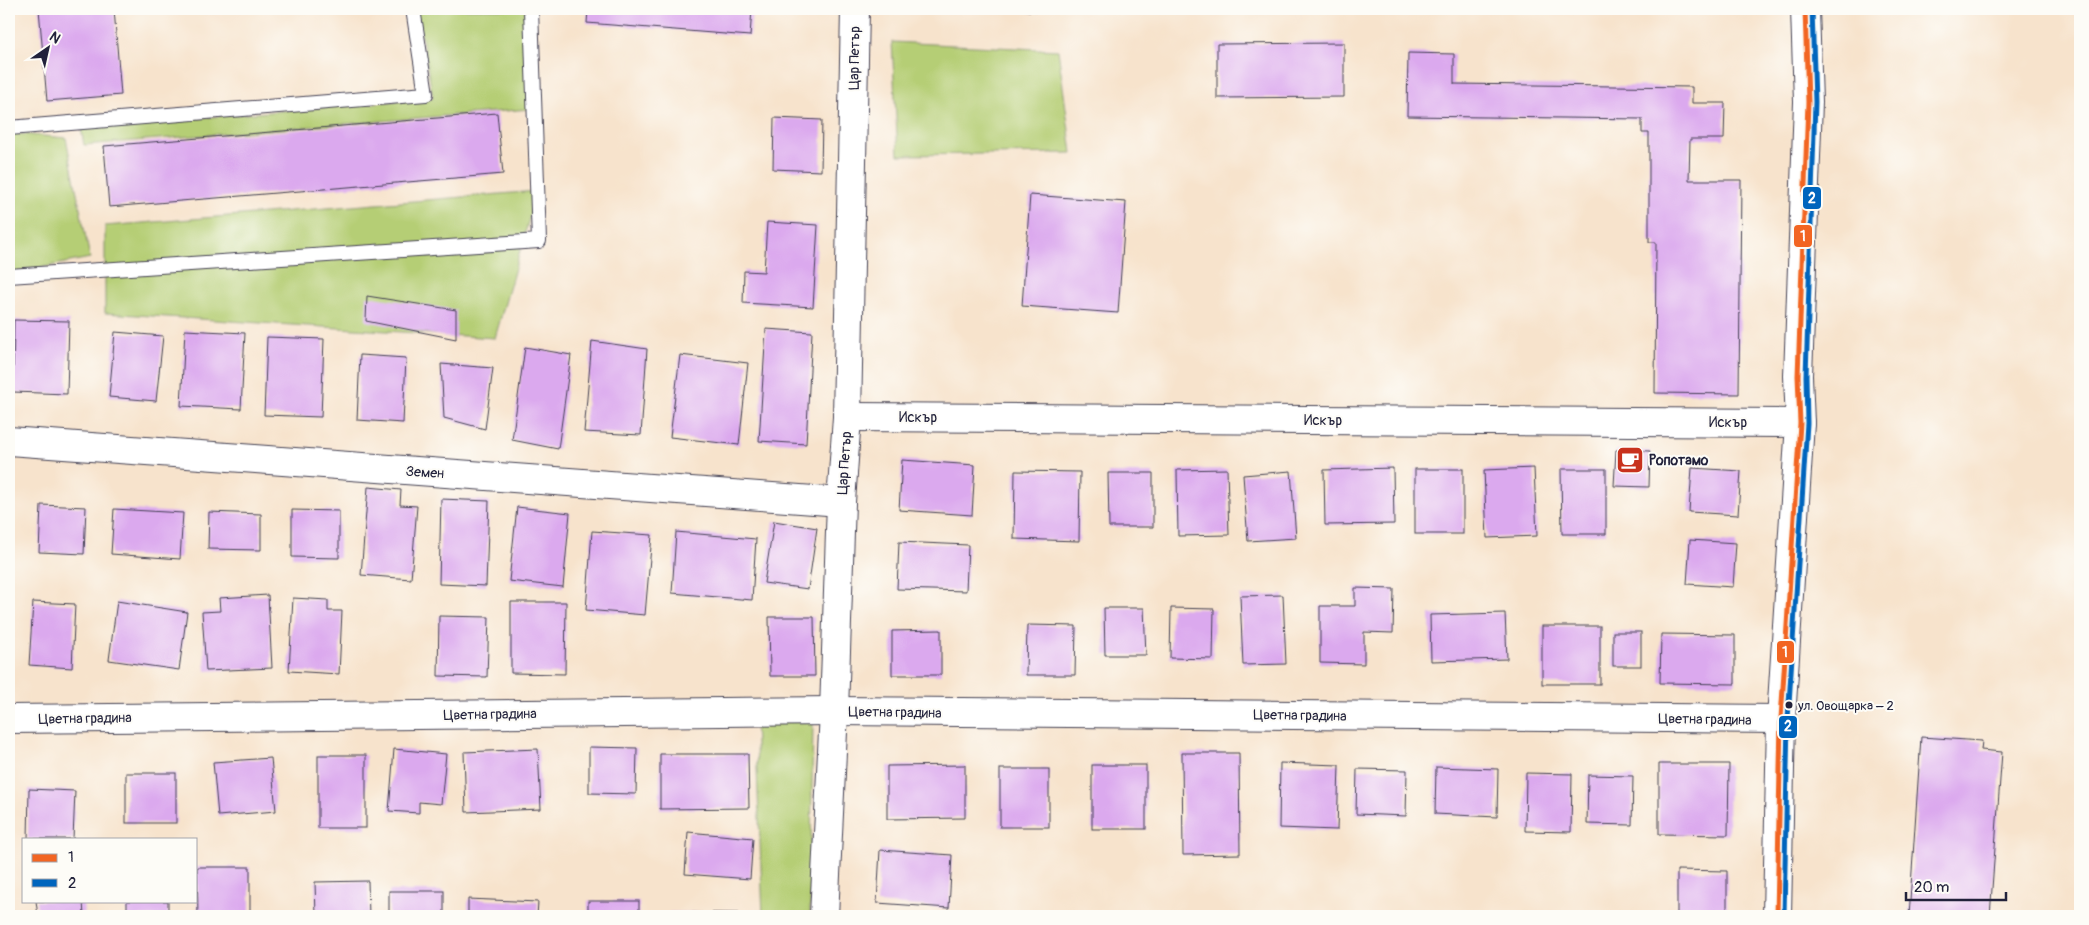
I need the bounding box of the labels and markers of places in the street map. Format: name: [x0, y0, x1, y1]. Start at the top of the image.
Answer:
cafe icon: Ропотамо: [1615, 445, 1645, 475]
place label: Ропотамо: [1649, 452, 1709, 469]
place label: ул. Овощарка – 2: [1797, 698, 1894, 714]
marker: ул. Овощарка – 2: [1784, 700, 1794, 710]

